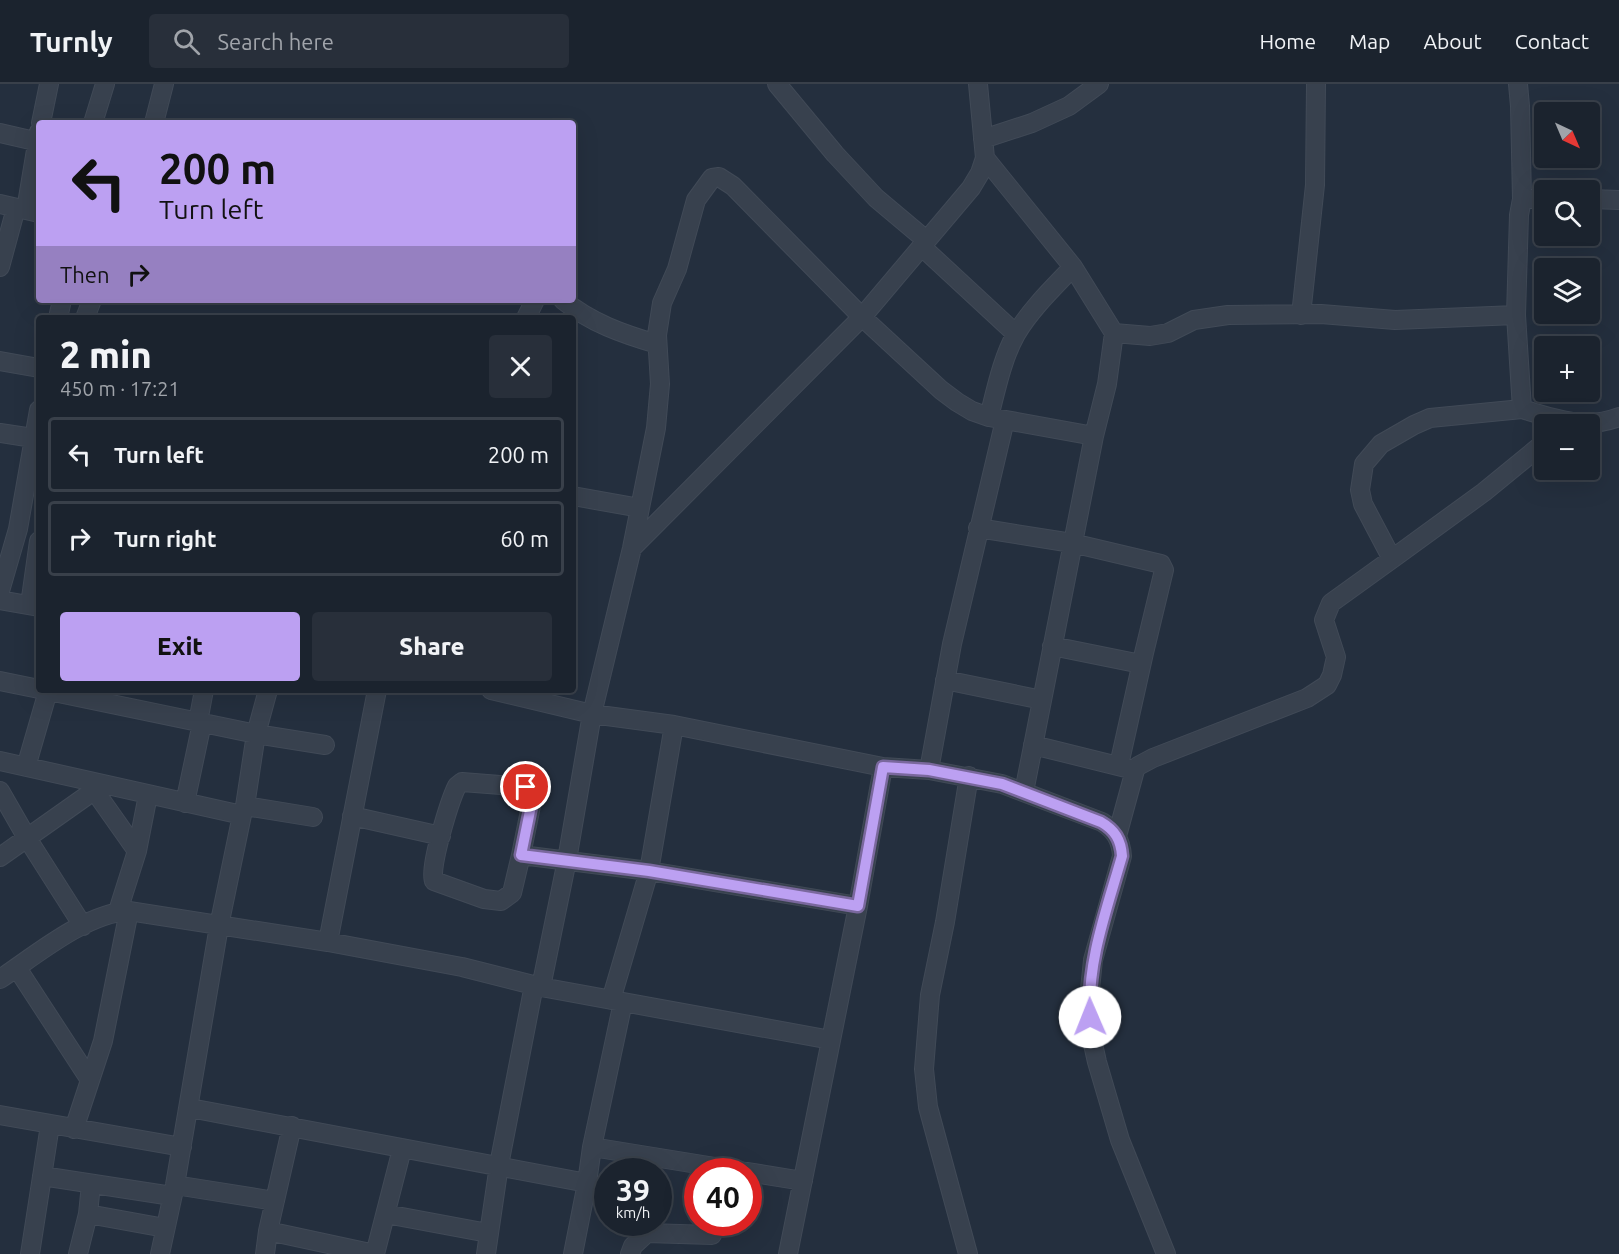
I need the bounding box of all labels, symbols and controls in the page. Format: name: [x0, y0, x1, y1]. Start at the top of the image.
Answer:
search box: [149, 14, 569, 68]
icon: search: [170, 25, 203, 58]
text: Turnly: [30, 26, 113, 57]
text: Search here: [218, 29, 334, 54]
text: Home: [1259, 29, 1316, 53]
text: Map: [1349, 29, 1390, 53]
text: About: [1423, 29, 1482, 53]
text: Contact: [1515, 29, 1589, 53]
north arrow: [1534, 102, 1600, 168]
map controls: [1534, 102, 1600, 480]
icon: left: [60, 144, 138, 222]
text: 200 m: [159, 145, 276, 192]
button: search: [1534, 180, 1600, 246]
text: Turn left: [159, 194, 263, 224]
icon: right: [122, 258, 155, 291]
button: layers: [1534, 258, 1600, 324]
text: Then: [60, 262, 110, 287]
text: 2 min: [60, 334, 152, 375]
button: close: [489, 335, 552, 398]
button: +: [1534, 336, 1600, 402]
text: 450 m · 17:21: [60, 377, 180, 400]
button: −: [1534, 414, 1600, 480]
icon: left: [63, 438, 96, 471]
text: Turn left: [114, 442, 204, 467]
text: 200 m: [488, 442, 549, 467]
icon: right: [63, 522, 96, 555]
text: Turn right: [114, 526, 216, 551]
text: 60 m: [500, 526, 549, 551]
button: Exit: [60, 612, 300, 681]
button: Share: [312, 612, 552, 681]
pin: [500, 761, 551, 812]
icon: arrive: [509, 770, 542, 803]
position arrow: [1058, 985, 1122, 1049]
speed limit sign: 40: [684, 1158, 762, 1236]
text: 39: [616, 1173, 650, 1207]
text: km/h: [616, 1204, 650, 1221]

